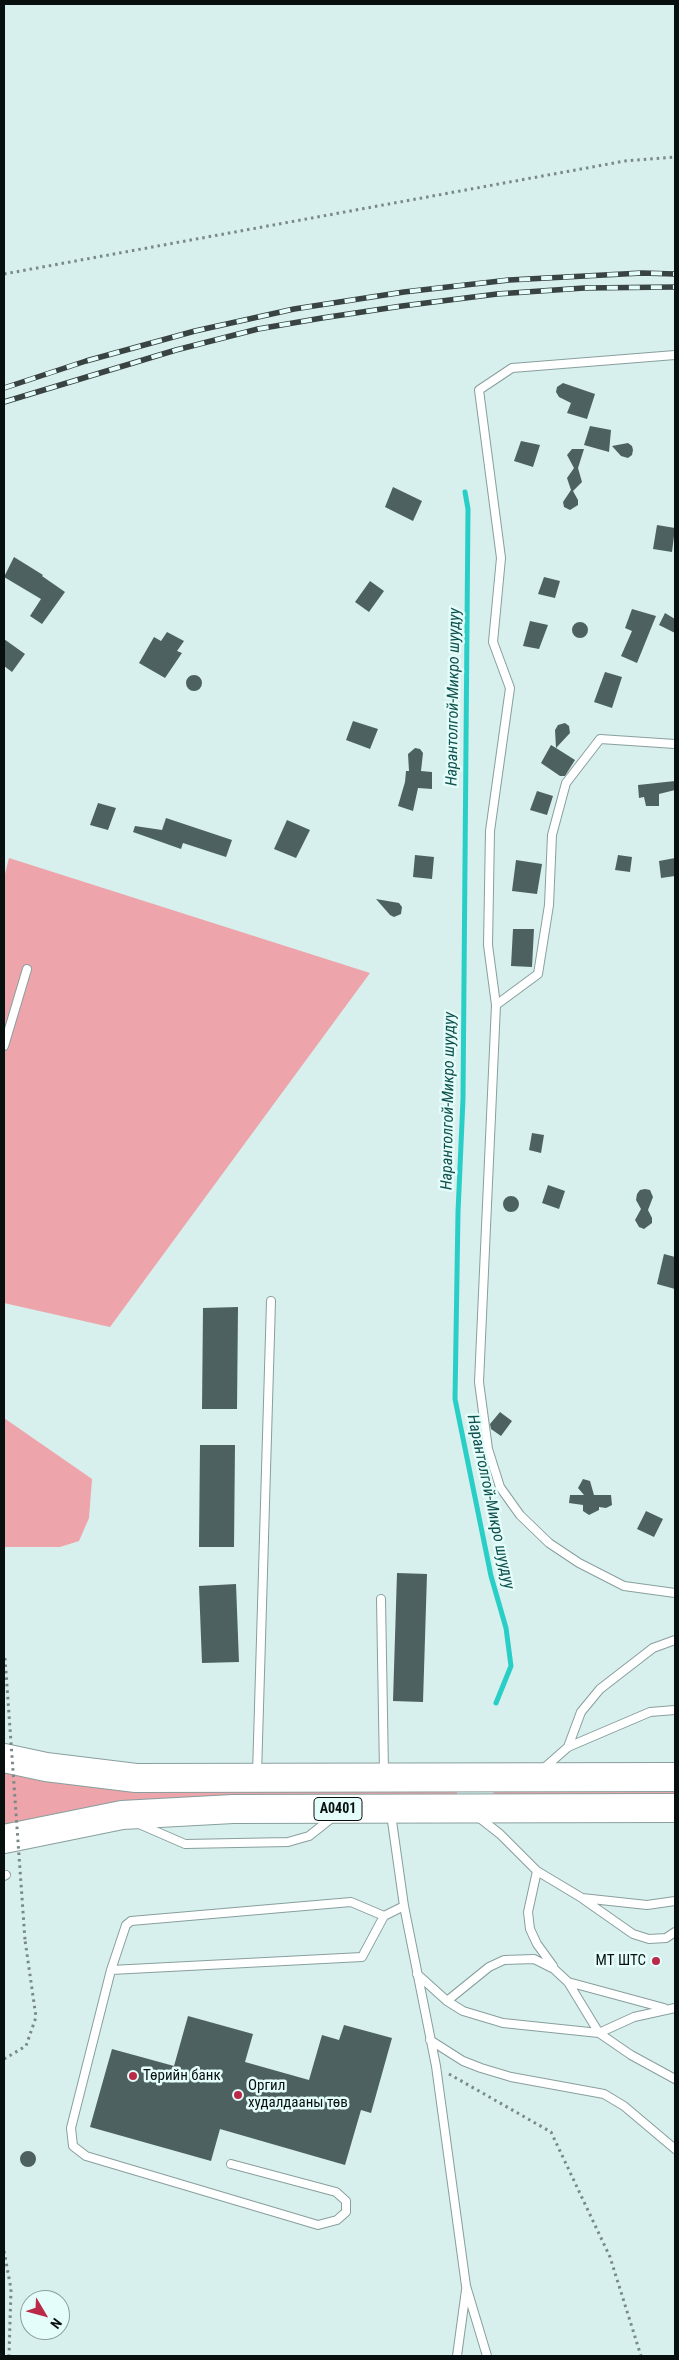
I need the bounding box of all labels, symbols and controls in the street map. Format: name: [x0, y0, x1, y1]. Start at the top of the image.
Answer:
water label: Нарантолгой-Микро шуудуу: [443, 608, 465, 786]
water label: Нарантолгой-Микро шуудуу: [438, 1012, 460, 1190]
water label: Нарантолгой-Микро шуудуу: [462, 1413, 518, 1591]
road number: A0401: [314, 1798, 362, 1820]
place label: МТ ШТС: [596, 1952, 646, 1970]
marker: МТ ШТС: [650, 1955, 662, 1967]
place label: Төрийн банк: [143, 2067, 221, 2085]
marker: Төрийн банк: [127, 2070, 139, 2082]
place label: Оргил худалдааны төв: [248, 2077, 348, 2112]
marker: Оргил худалдааны төв: [232, 2089, 244, 2101]
north arrow: [20, 2290, 70, 2340]
text: N: [47, 2315, 65, 2332]

